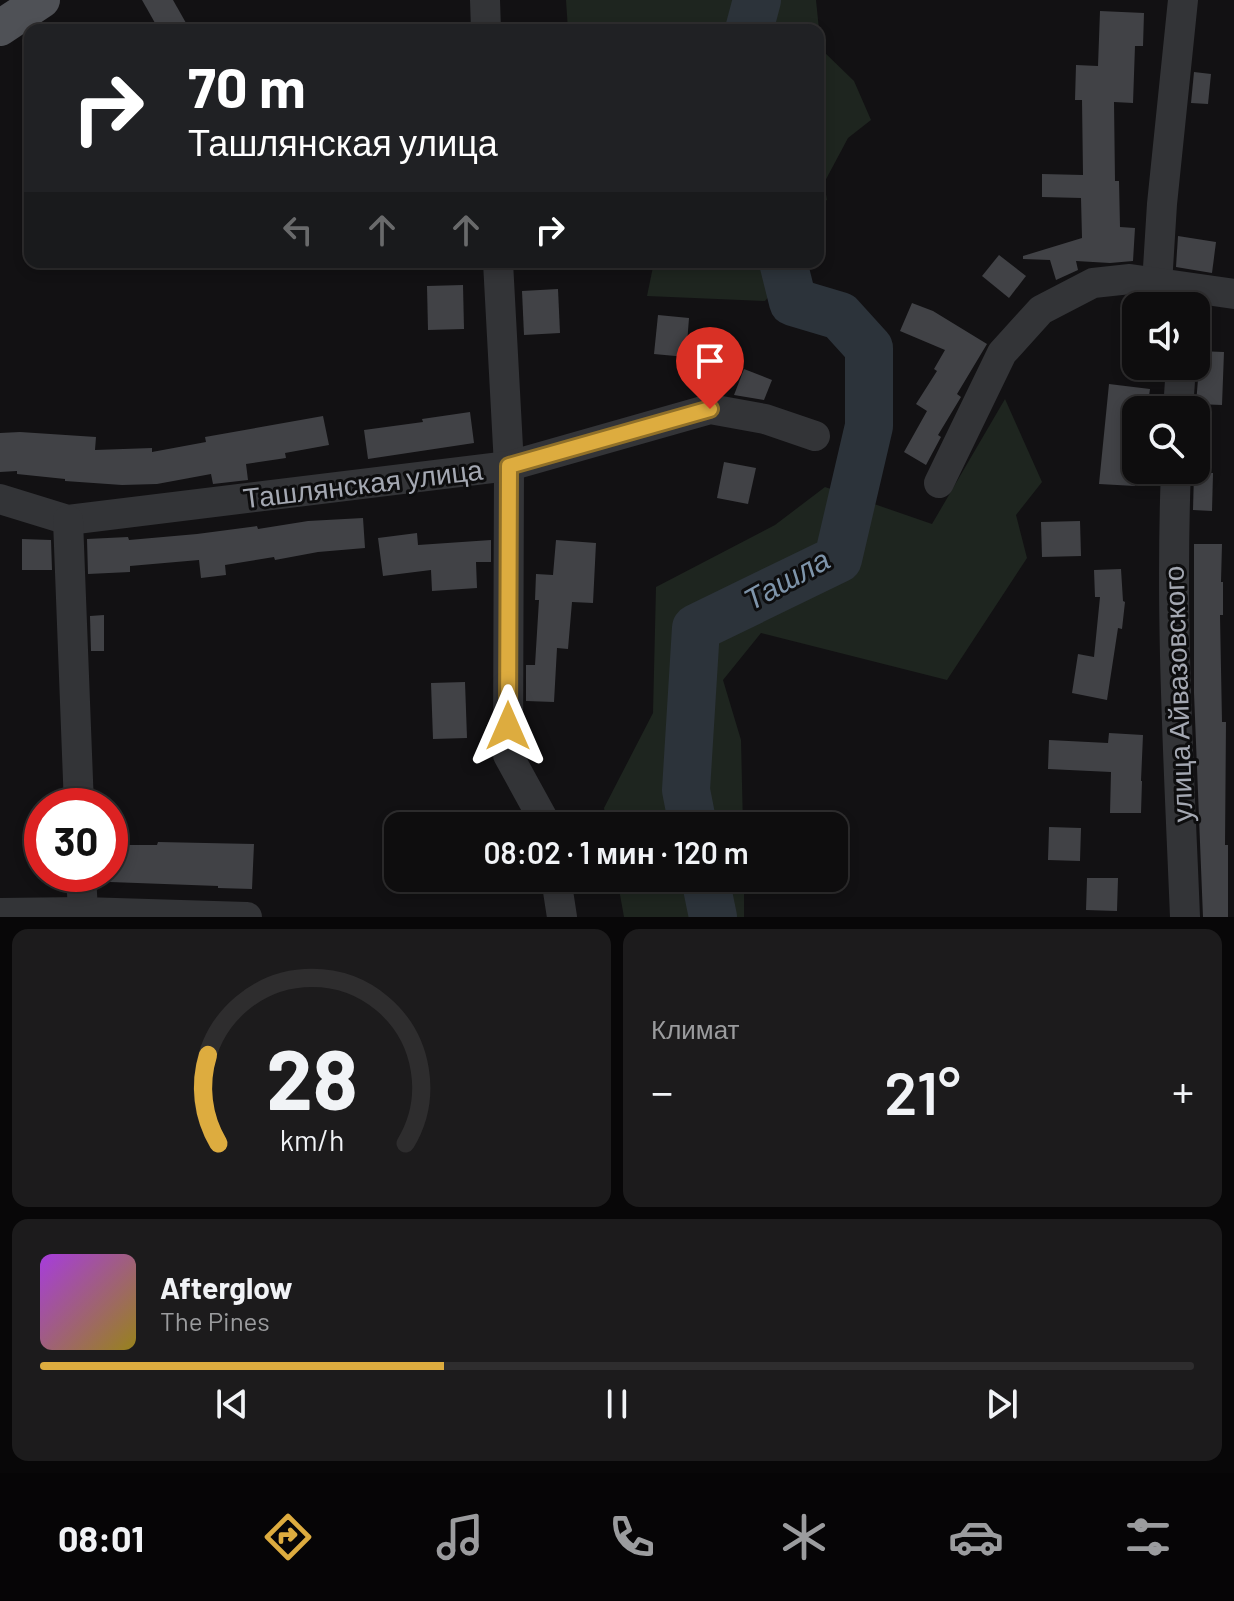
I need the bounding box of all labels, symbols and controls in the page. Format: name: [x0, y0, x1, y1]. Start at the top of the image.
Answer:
text: 70 m: [188, 52, 306, 119]
icon: right: [56, 56, 160, 160]
text: Ташлянская улица: [188, 120, 498, 163]
icon: left: [276, 208, 320, 252]
icon: ahead: [360, 208, 404, 252]
icon: ahead: [444, 208, 488, 252]
icon: right: [528, 208, 572, 252]
map controls: [1122, 292, 1210, 484]
button: sound: [1122, 292, 1210, 380]
pin: [676, 327, 744, 409]
icon: arrive: [688, 339, 732, 383]
button: search: [1122, 396, 1210, 484]
street label: Ташлянская улица: [241, 451, 485, 515]
water label: Ташла: [737, 540, 835, 617]
street label: улица Айвазовского: [1156, 565, 1198, 823]
position arrow: [466, 684, 550, 768]
speed limit sign: 30: [24, 788, 128, 892]
text: 08:02 · 1 мин · 120 m: [483, 834, 749, 870]
text: Климат: [651, 1013, 740, 1044]
text: 28: [266, 1027, 357, 1127]
text: 21°: [884, 1055, 961, 1127]
text: −: [651, 1064, 673, 1117]
text: +: [1172, 1064, 1194, 1117]
text: km/h: [279, 1122, 344, 1157]
text: Afterglow: [160, 1269, 293, 1305]
text: The Pines: [160, 1305, 270, 1336]
icon: previous: [210, 1382, 254, 1426]
icon: pause: [595, 1382, 639, 1426]
icon: next: [980, 1382, 1024, 1426]
icon: directions: [260, 1509, 316, 1565]
icon: music: [432, 1509, 488, 1565]
icon: phone: [604, 1509, 660, 1565]
icon: climate: [776, 1509, 832, 1565]
icon: car: [948, 1509, 1004, 1565]
icon: filters: [1120, 1509, 1176, 1565]
text: 08:01: [58, 1516, 144, 1559]

